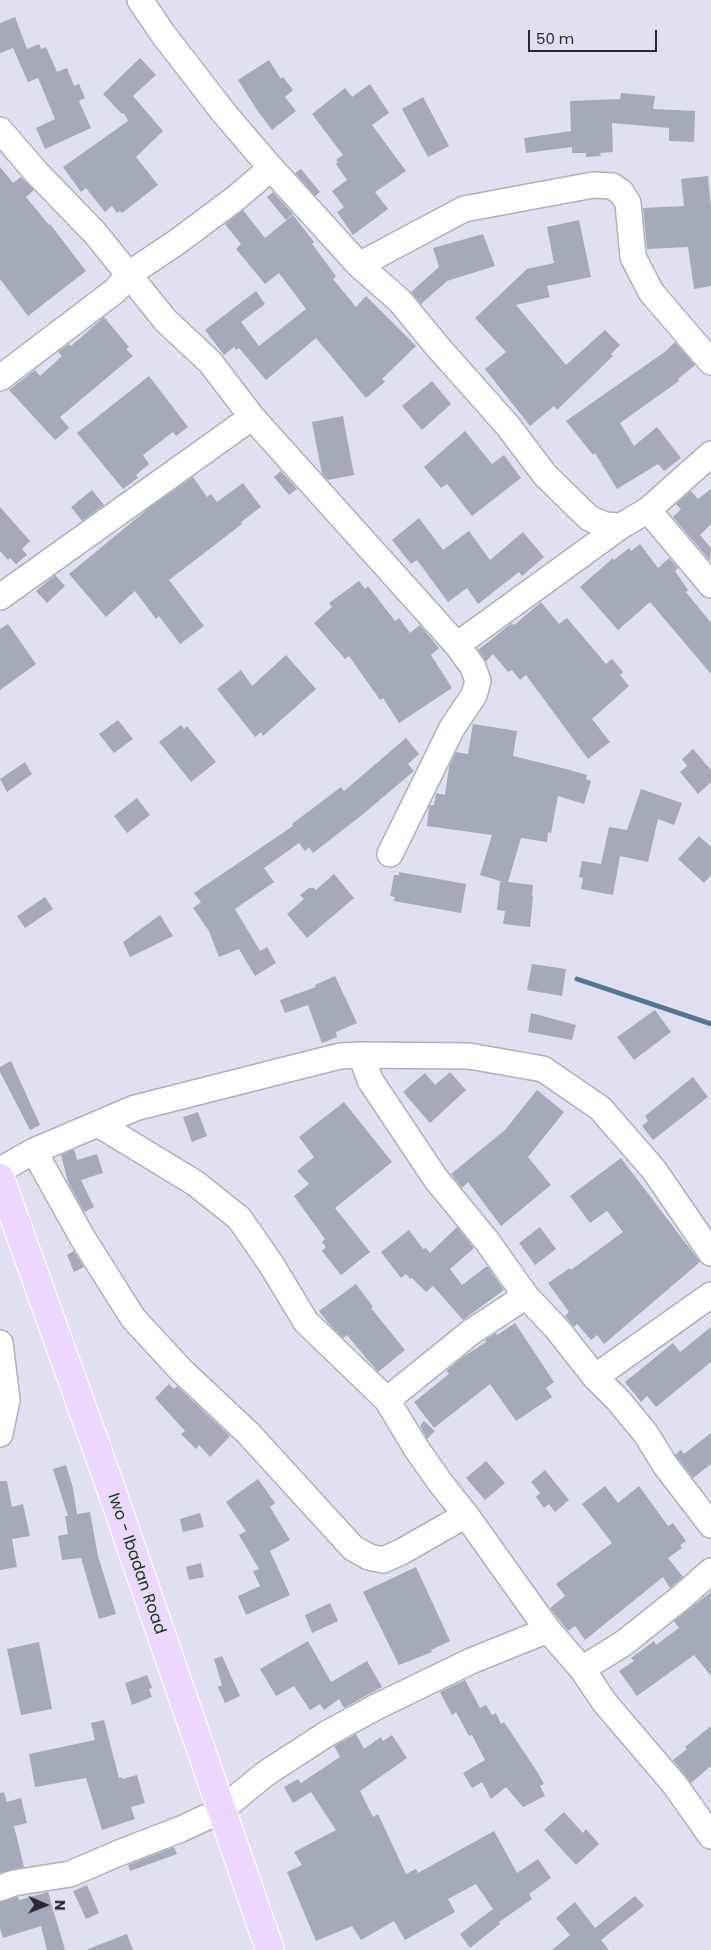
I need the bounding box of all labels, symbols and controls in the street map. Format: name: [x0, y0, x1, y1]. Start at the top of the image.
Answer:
scale bar: [531, 20, 660, 52]
text: 50 m: [536, 28, 574, 49]
street label: Iwo - Ibadan Road: [103, 1491, 169, 1637]
north arrow: [20, 1880, 70, 1930]
text: N: [50, 1900, 70, 1911]

